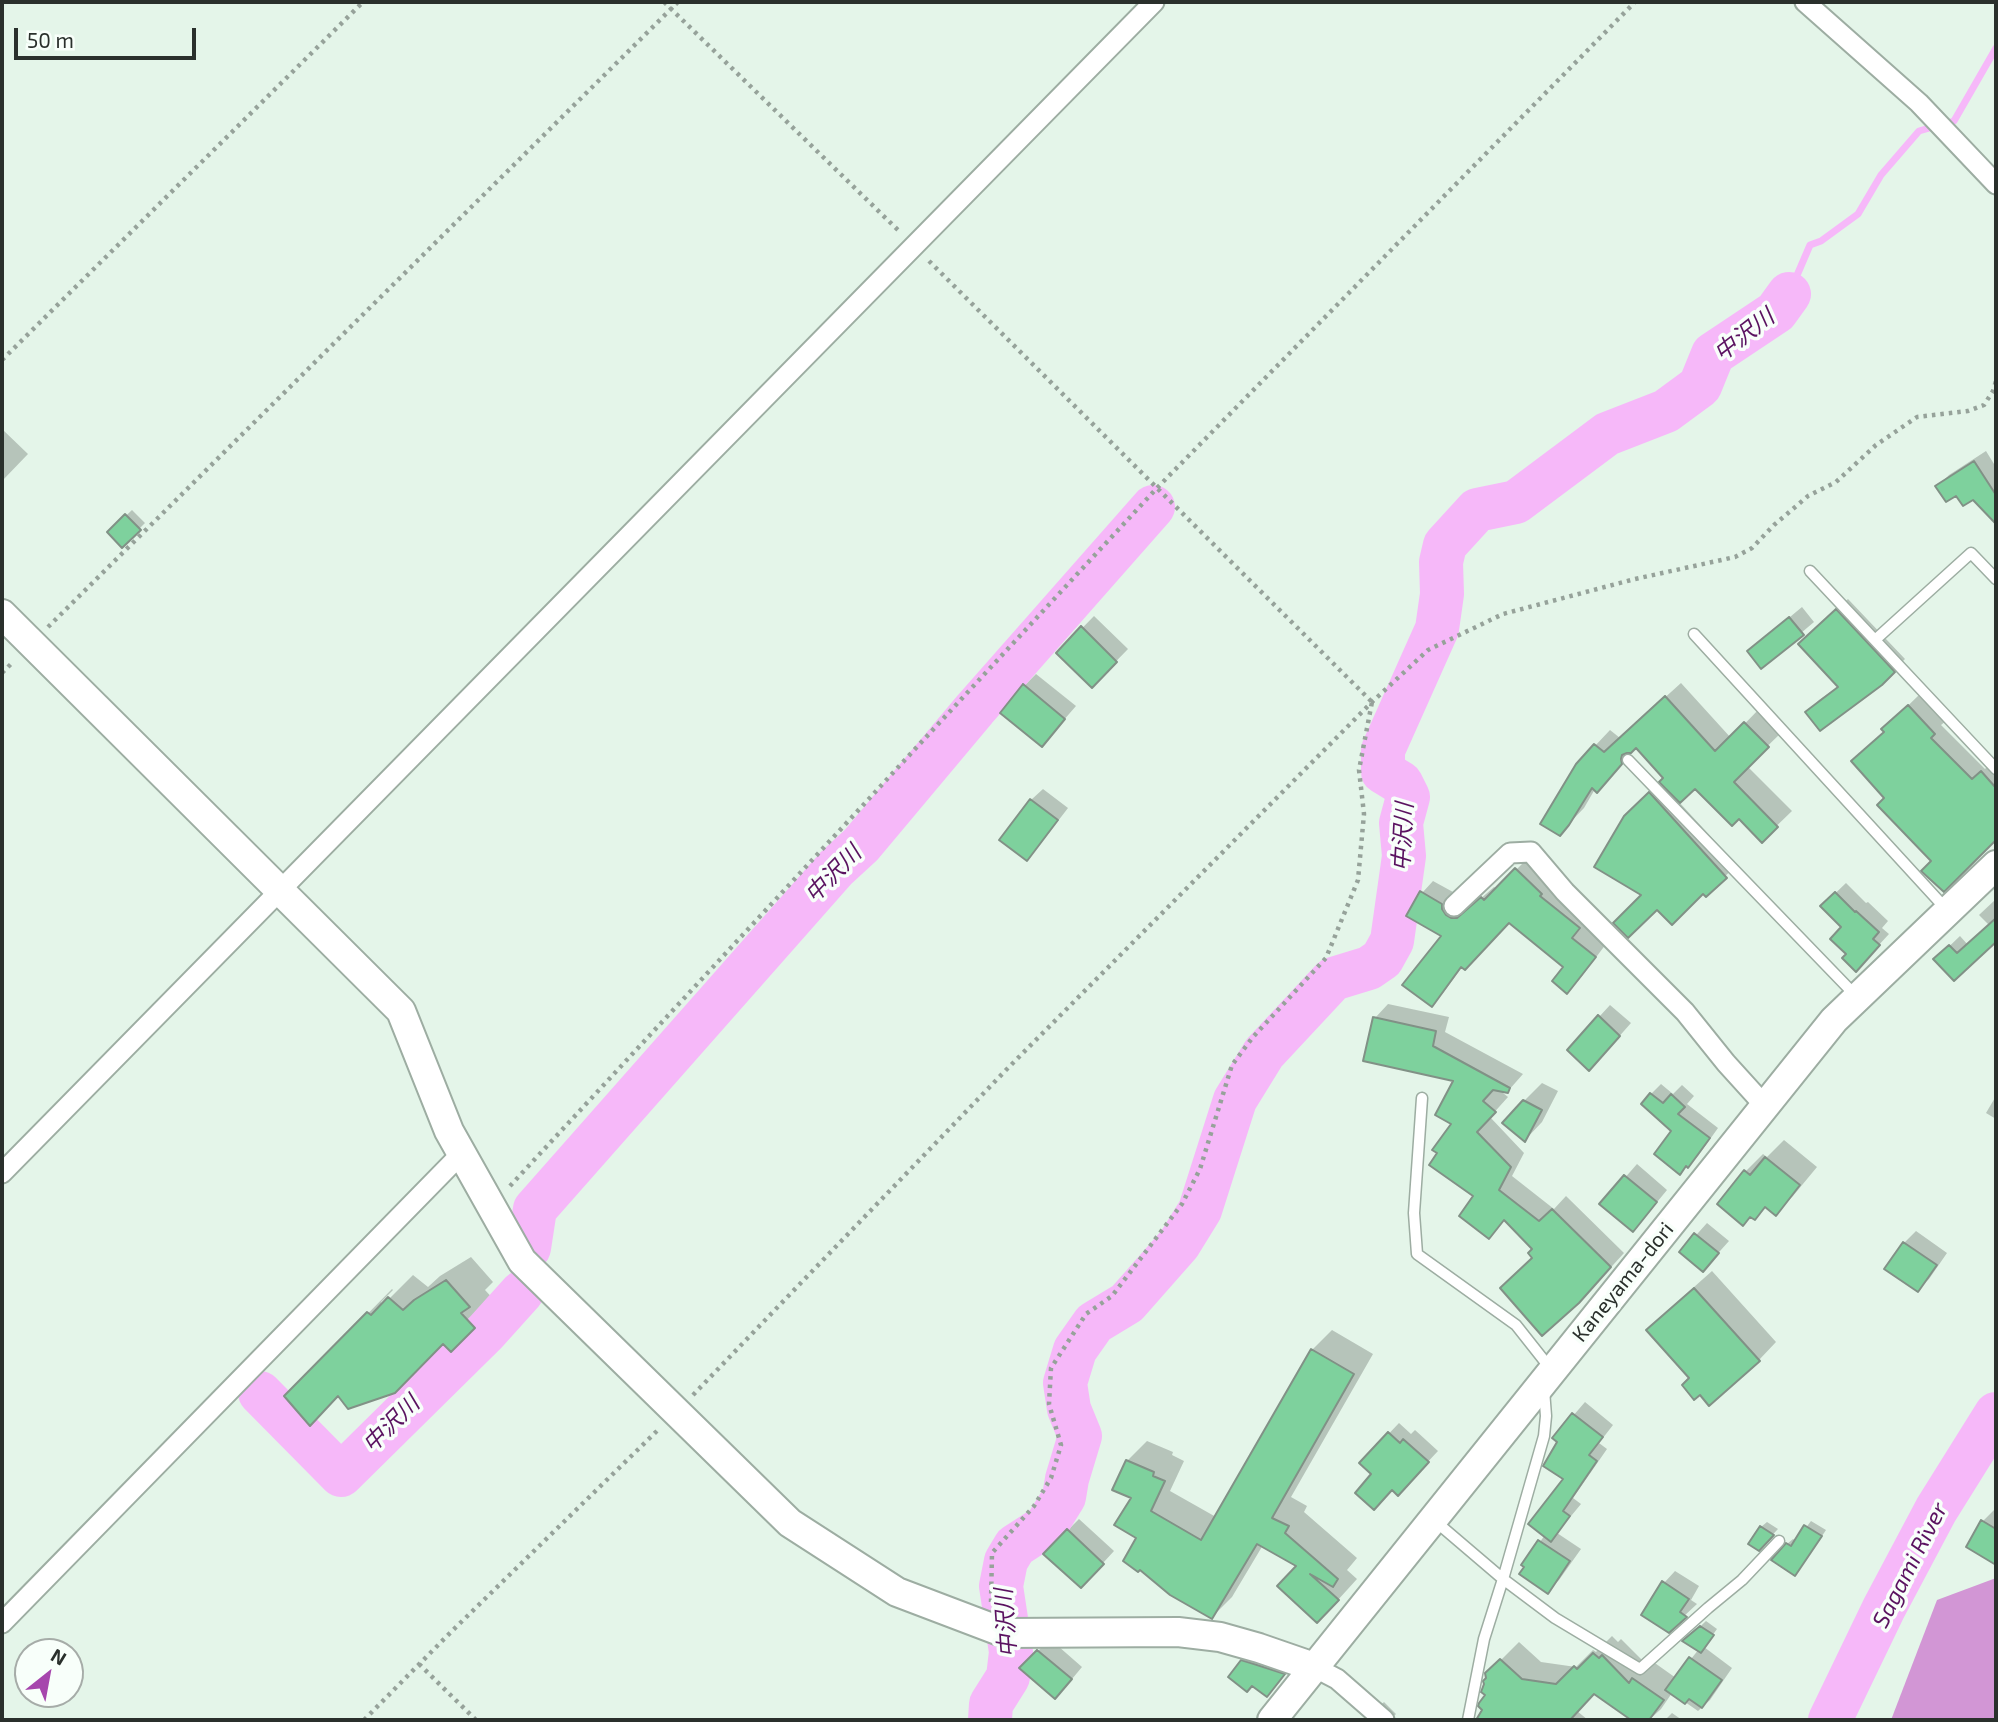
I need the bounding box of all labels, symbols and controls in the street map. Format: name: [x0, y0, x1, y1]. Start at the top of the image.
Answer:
scale bar: [18, 14, 200, 58]
text: 50 m: [27, 27, 74, 52]
water label: 中沢川: [1708, 303, 1780, 367]
water label: 中沢川: [1387, 802, 1419, 872]
water label: 中沢川: [799, 840, 867, 908]
street label: Kaneyama-dori: [1567, 1217, 1679, 1347]
water label: 中沢川: [357, 1390, 425, 1458]
water label: Sagami River: [1867, 1498, 1953, 1632]
water label: 中沢川: [990, 1588, 1022, 1658]
north arrow: [14, 1638, 84, 1708]
text: N: [47, 1643, 71, 1670]

